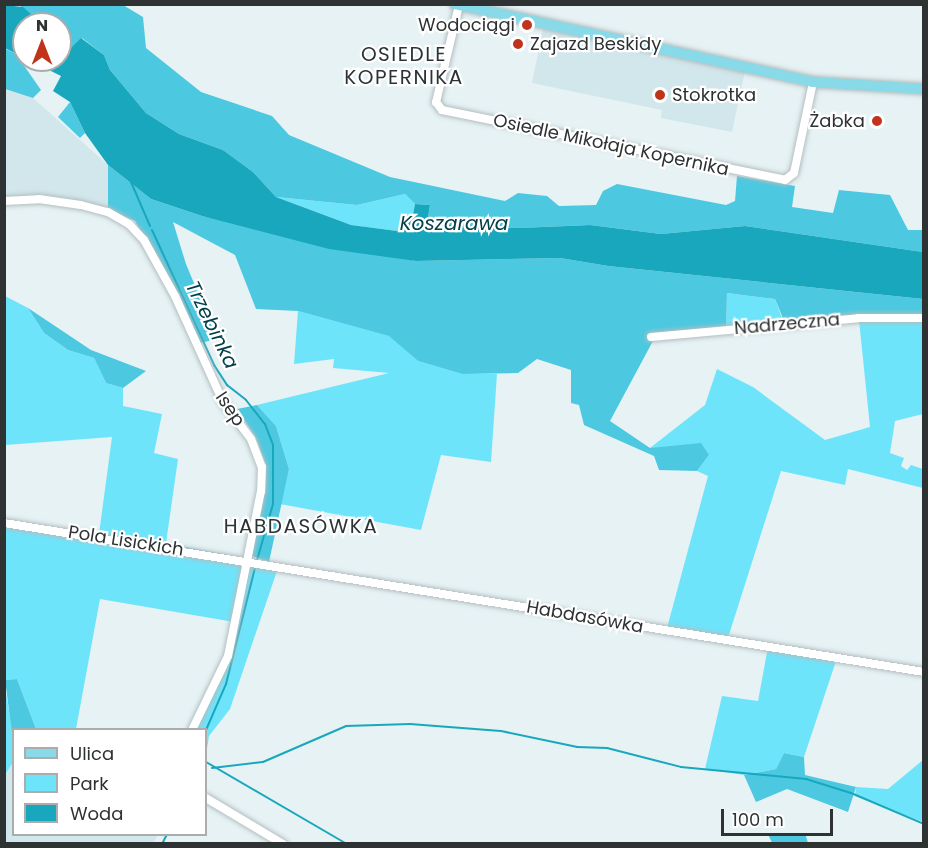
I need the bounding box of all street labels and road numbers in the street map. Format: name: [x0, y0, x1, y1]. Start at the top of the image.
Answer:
street label: Osiedle Mikołaja Kopernika: [491, 109, 731, 181]
street label: Nadrzeczna: [733, 309, 841, 339]
street label: Isep: [211, 388, 249, 430]
street label: Pola Lisickich: [67, 521, 185, 561]
street label: Habdasówka: [525, 596, 645, 638]

